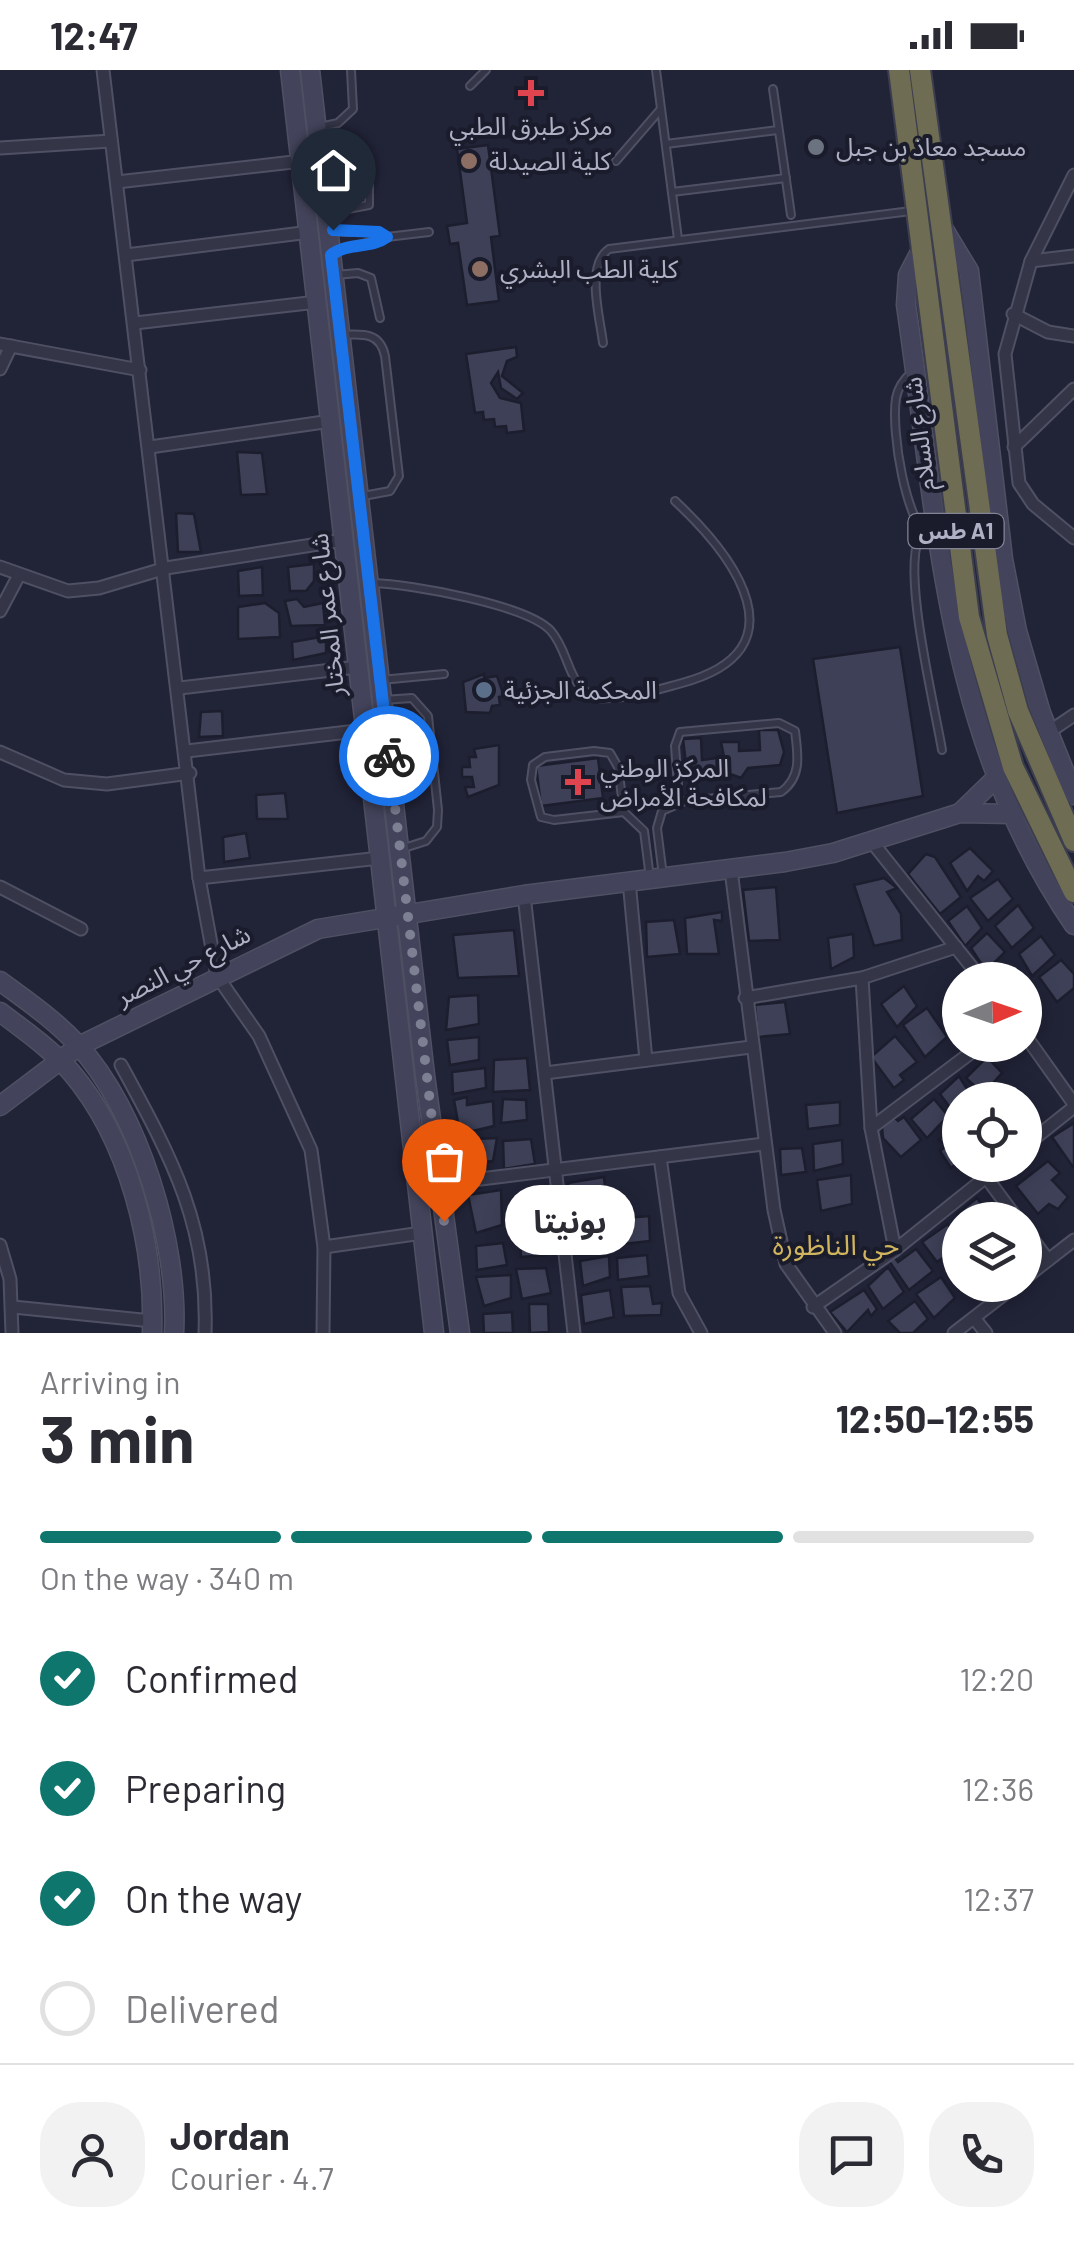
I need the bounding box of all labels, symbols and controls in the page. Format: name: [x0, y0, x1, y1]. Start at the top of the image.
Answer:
text: 12:47: [50, 12, 138, 58]
marker: مركز طبرق الطبي: [518, 80, 544, 106]
place label: مركز طبرق الطبي: [449, 110, 613, 146]
pin: [291, 128, 376, 231]
place label: مسجد معاذ بن جبل: [836, 131, 1026, 162]
marker: مسجد معاذ بن جبل: [805, 136, 827, 158]
icon: home: [306, 143, 361, 198]
place label: كلية الصيدلة: [489, 145, 611, 175]
marker: كلية الصيدلة: [458, 150, 480, 172]
place label: كلية الطب البشري: [500, 253, 679, 289]
marker: كلية الطب البشري: [469, 258, 491, 280]
street label: شارع السلام: [896, 375, 946, 493]
road number: طس A1: [908, 514, 1004, 548]
street label: شارع عمر المختار: [303, 531, 355, 699]
place label: المحكمة الجزئية: [504, 674, 657, 705]
marker: المحكمة الجزئية: [473, 679, 495, 701]
courier: [339, 706, 439, 806]
icon: bike: [362, 729, 417, 784]
place label: المركز الوطني لمكافحة الأمراض: [600, 752, 767, 813]
marker: المركز الوطني لمكافحة الأمراض: [565, 769, 591, 795]
street label: شارع حي النصر: [110, 917, 257, 1016]
north arrow: [942, 962, 1042, 1062]
map controls: [942, 962, 1042, 1302]
button: locate: [942, 1082, 1042, 1182]
pin: [402, 1119, 487, 1222]
icon: bag: [417, 1134, 472, 1189]
callout: بونيتا: [504, 1186, 634, 1256]
text: بونيتا: [533, 1201, 607, 1239]
button: layers: [942, 1202, 1042, 1302]
district label: حي الناظورة: [772, 1227, 900, 1266]
text: Arriving in: [40, 1362, 180, 1400]
text: 12:50–12:55: [836, 1395, 1034, 1441]
text: 3 min: [40, 1398, 195, 1476]
text: On the way · 340 m: [40, 1558, 294, 1596]
icon: check: [40, 1651, 95, 1706]
text: Confirmed: [125, 1655, 298, 1701]
text: 12:20: [960, 1659, 1034, 1697]
icon: check: [40, 1761, 95, 1816]
text: Preparing: [125, 1765, 286, 1811]
text: 12:36: [962, 1769, 1034, 1807]
icon: check: [40, 1871, 95, 1926]
text: On the way: [125, 1875, 302, 1921]
text: 12:37: [963, 1879, 1034, 1917]
text: Delivered: [125, 1985, 279, 2031]
button: person: [40, 2102, 145, 2207]
button: chat: [799, 2102, 904, 2207]
button: phone: [929, 2102, 1034, 2207]
text: Jordan: [170, 2112, 290, 2158]
text: Courier · 4.7: [170, 2158, 334, 2196]

